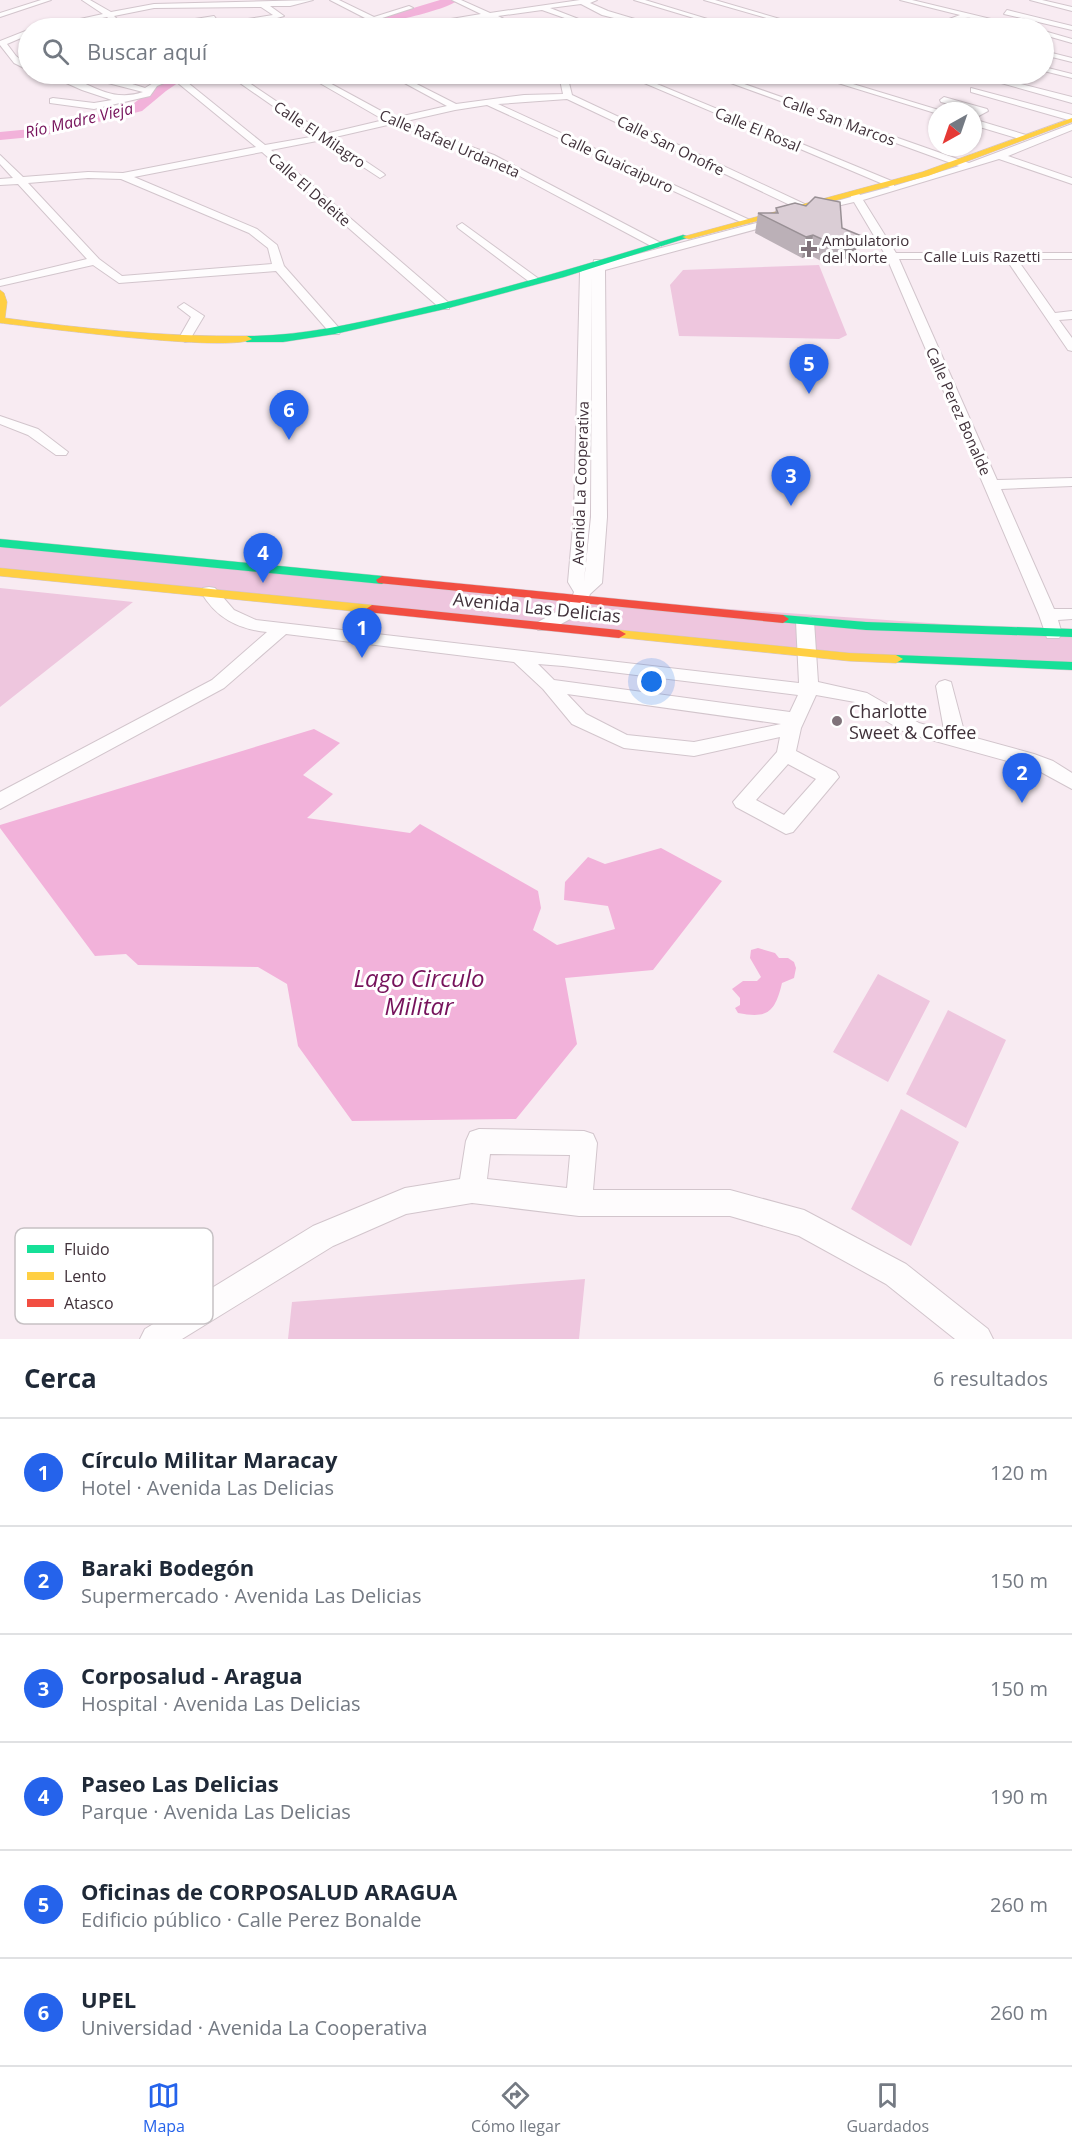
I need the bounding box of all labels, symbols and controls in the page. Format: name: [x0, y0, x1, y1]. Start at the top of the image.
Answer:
search box: [18, 18, 1054, 84]
icon: search: [39, 35, 72, 68]
text: Buscar aquí: [87, 36, 207, 66]
street label: Calle San Marcos: [780, 90, 898, 150]
street label: Calle El Milagro: [270, 96, 370, 172]
water label: Río Madre Vieja: [23, 97, 135, 143]
street label: Calle El Rosal: [712, 102, 804, 156]
north arrow: [928, 102, 982, 156]
street label: Calle Rafael Urdaneta: [377, 104, 523, 182]
street label: Calle San Onofre: [614, 110, 728, 180]
street label: Calle Guaicaipuro: [557, 127, 677, 197]
street label: Calle El Deleite: [265, 148, 355, 230]
place label: Ambulatorio del Norte: [822, 230, 909, 267]
marker: Ambulatorio del Norte: [800, 240, 818, 258]
street label: Calle Luis Razetti: [923, 246, 1041, 266]
pin: 5: [790, 344, 828, 394]
street label: Calle Perez Bonalde: [922, 344, 996, 478]
pin: 6: [270, 390, 308, 440]
street label: Avenida La Cooperativa: [567, 401, 593, 565]
pin: 3: [772, 456, 810, 506]
pin: 4: [244, 534, 282, 583]
street label: Avenida Las Delicias: [452, 586, 622, 628]
pin: 1: [342, 608, 382, 658]
your location: [637, 667, 666, 696]
place label: Charlotte Sweet & Coffee: [849, 699, 976, 744]
marker: Charlotte Sweet & Coffee: [830, 714, 844, 728]
pin: 2: [1002, 754, 1042, 803]
water label: Lago Circulo Militar: [353, 961, 485, 1022]
legend: [15, 1228, 213, 1324]
text: Fluido: [64, 1238, 110, 1260]
text: Lento: [64, 1265, 106, 1287]
text: Atasco: [64, 1292, 114, 1314]
text: Cerca: [24, 1360, 97, 1396]
text: 6 resultados: [933, 1365, 1048, 1392]
text: Círculo Militar Maracay: [81, 1444, 337, 1474]
text: 1: [38, 1459, 49, 1486]
text: 120 m: [990, 1459, 1048, 1486]
text: Hotel · Avenida Las Delicias: [81, 1474, 334, 1501]
text: Baraki Bodegón: [81, 1552, 254, 1582]
text: 2: [38, 1567, 49, 1594]
text: 150 m: [990, 1567, 1048, 1594]
text: Supermercado · Avenida Las Delicias: [81, 1582, 422, 1609]
text: Corposalud - Aragua: [81, 1660, 303, 1690]
text: 3: [38, 1675, 49, 1702]
text: 150 m: [990, 1675, 1048, 1702]
text: Hospital · Avenida Las Delicias: [81, 1690, 361, 1717]
text: Paseo Las Delicias: [81, 1768, 279, 1798]
text: 4: [38, 1783, 49, 1810]
text: 190 m: [990, 1783, 1048, 1810]
text: Parque · Avenida Las Delicias: [81, 1798, 351, 1825]
text: Oficinas de CORPOSALUD ARAGUA: [81, 1876, 457, 1906]
text: 5: [38, 1891, 49, 1918]
text: 260 m: [990, 1891, 1048, 1918]
text: Edificio público · Calle Perez Bonalde: [81, 1906, 421, 1933]
text: UPEL: [81, 1984, 136, 2014]
text: 6: [38, 1999, 49, 2026]
text: 260 m: [990, 1999, 1048, 2026]
text: Universidad · Avenida La Cooperativa: [81, 2014, 427, 2041]
tab: Mapa: [143, 2079, 185, 2137]
tab: Cómo llegar: [471, 2079, 560, 2137]
tab: Guardados: [846, 2079, 929, 2137]

